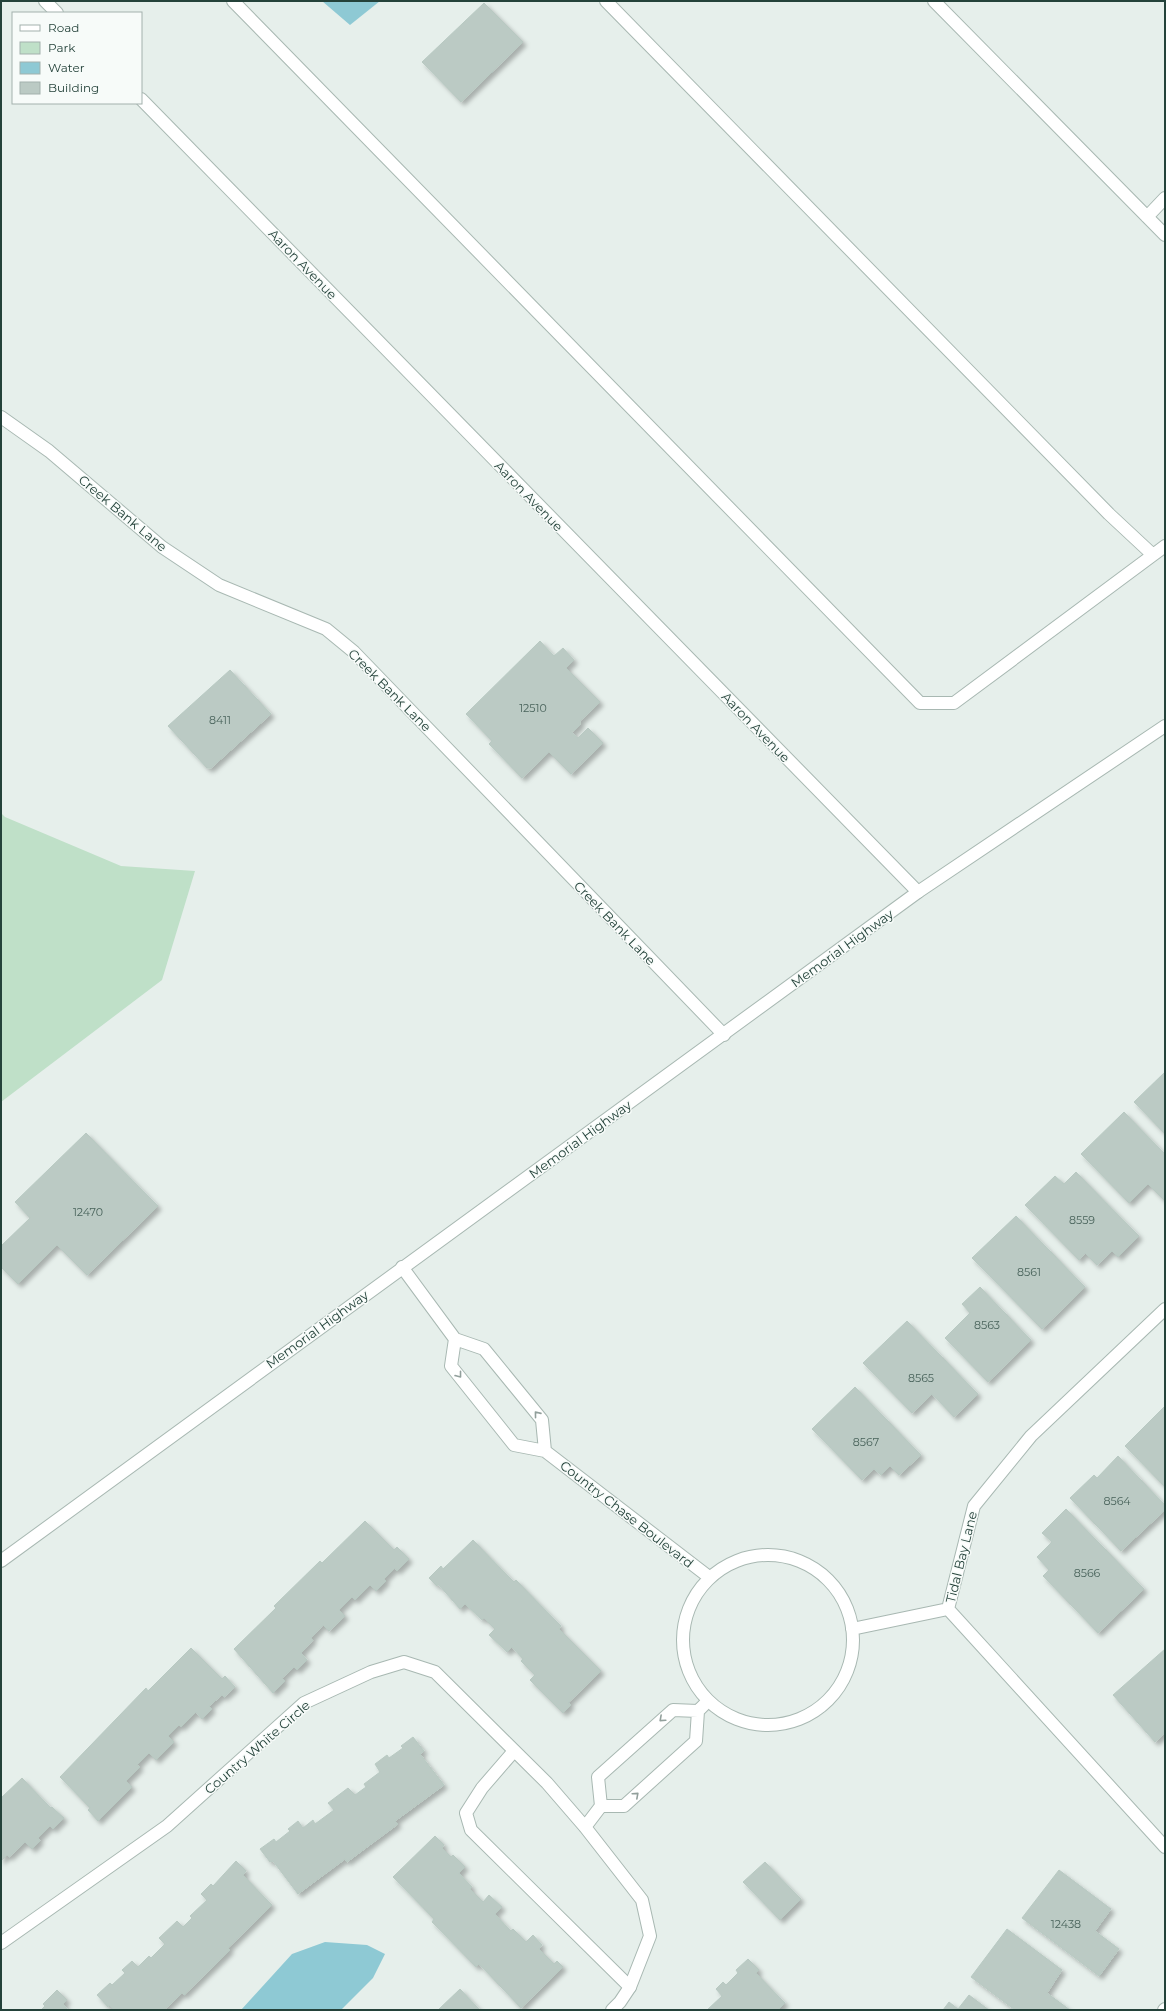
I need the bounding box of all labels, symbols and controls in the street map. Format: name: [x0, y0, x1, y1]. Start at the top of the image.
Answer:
legend: [12, 12, 142, 104]
text: Road: [48, 20, 79, 35]
text: Park: [48, 40, 76, 55]
text: Water: [48, 60, 85, 75]
text: Building: [48, 80, 99, 95]
street label: Aaron Avenue: [265, 226, 341, 303]
street label: Aaron Avenue: [491, 458, 567, 535]
street label: Creek Bank Lane: [76, 471, 171, 555]
street label: Creek Bank Lane: [345, 645, 435, 735]
street label: Aaron Avenue: [718, 689, 794, 766]
house number: 12510: [519, 701, 547, 715]
house number: 8411: [209, 713, 231, 727]
street label: Creek Bank Lane: [571, 878, 659, 968]
street label: Memorial Highway: [788, 905, 897, 991]
street label: Memorial Highway: [526, 1096, 635, 1182]
house number: 12470: [73, 1205, 103, 1219]
house number: 8559: [1069, 1213, 1095, 1227]
house number: 8561: [1017, 1265, 1041, 1279]
street label: Memorial Highway: [263, 1286, 372, 1372]
house number: 8563: [974, 1318, 1000, 1332]
one-way arrow: [454, 1371, 461, 1378]
house number: 8565: [908, 1371, 934, 1385]
one-way arrow: [534, 1411, 541, 1419]
house number: 8567: [853, 1435, 879, 1449]
street label: Country Chase Boulevard: [557, 1457, 697, 1571]
house number: 8564: [1103, 1494, 1131, 1508]
street label: Tidal Bay Lane: [942, 1509, 980, 1605]
house number: 8566: [1074, 1566, 1101, 1580]
street label: Country White Circle: [201, 1697, 313, 1797]
one-way arrow: [660, 1715, 667, 1722]
one-way arrow: [631, 1793, 638, 1800]
house number: 12438: [1051, 1917, 1081, 1931]

